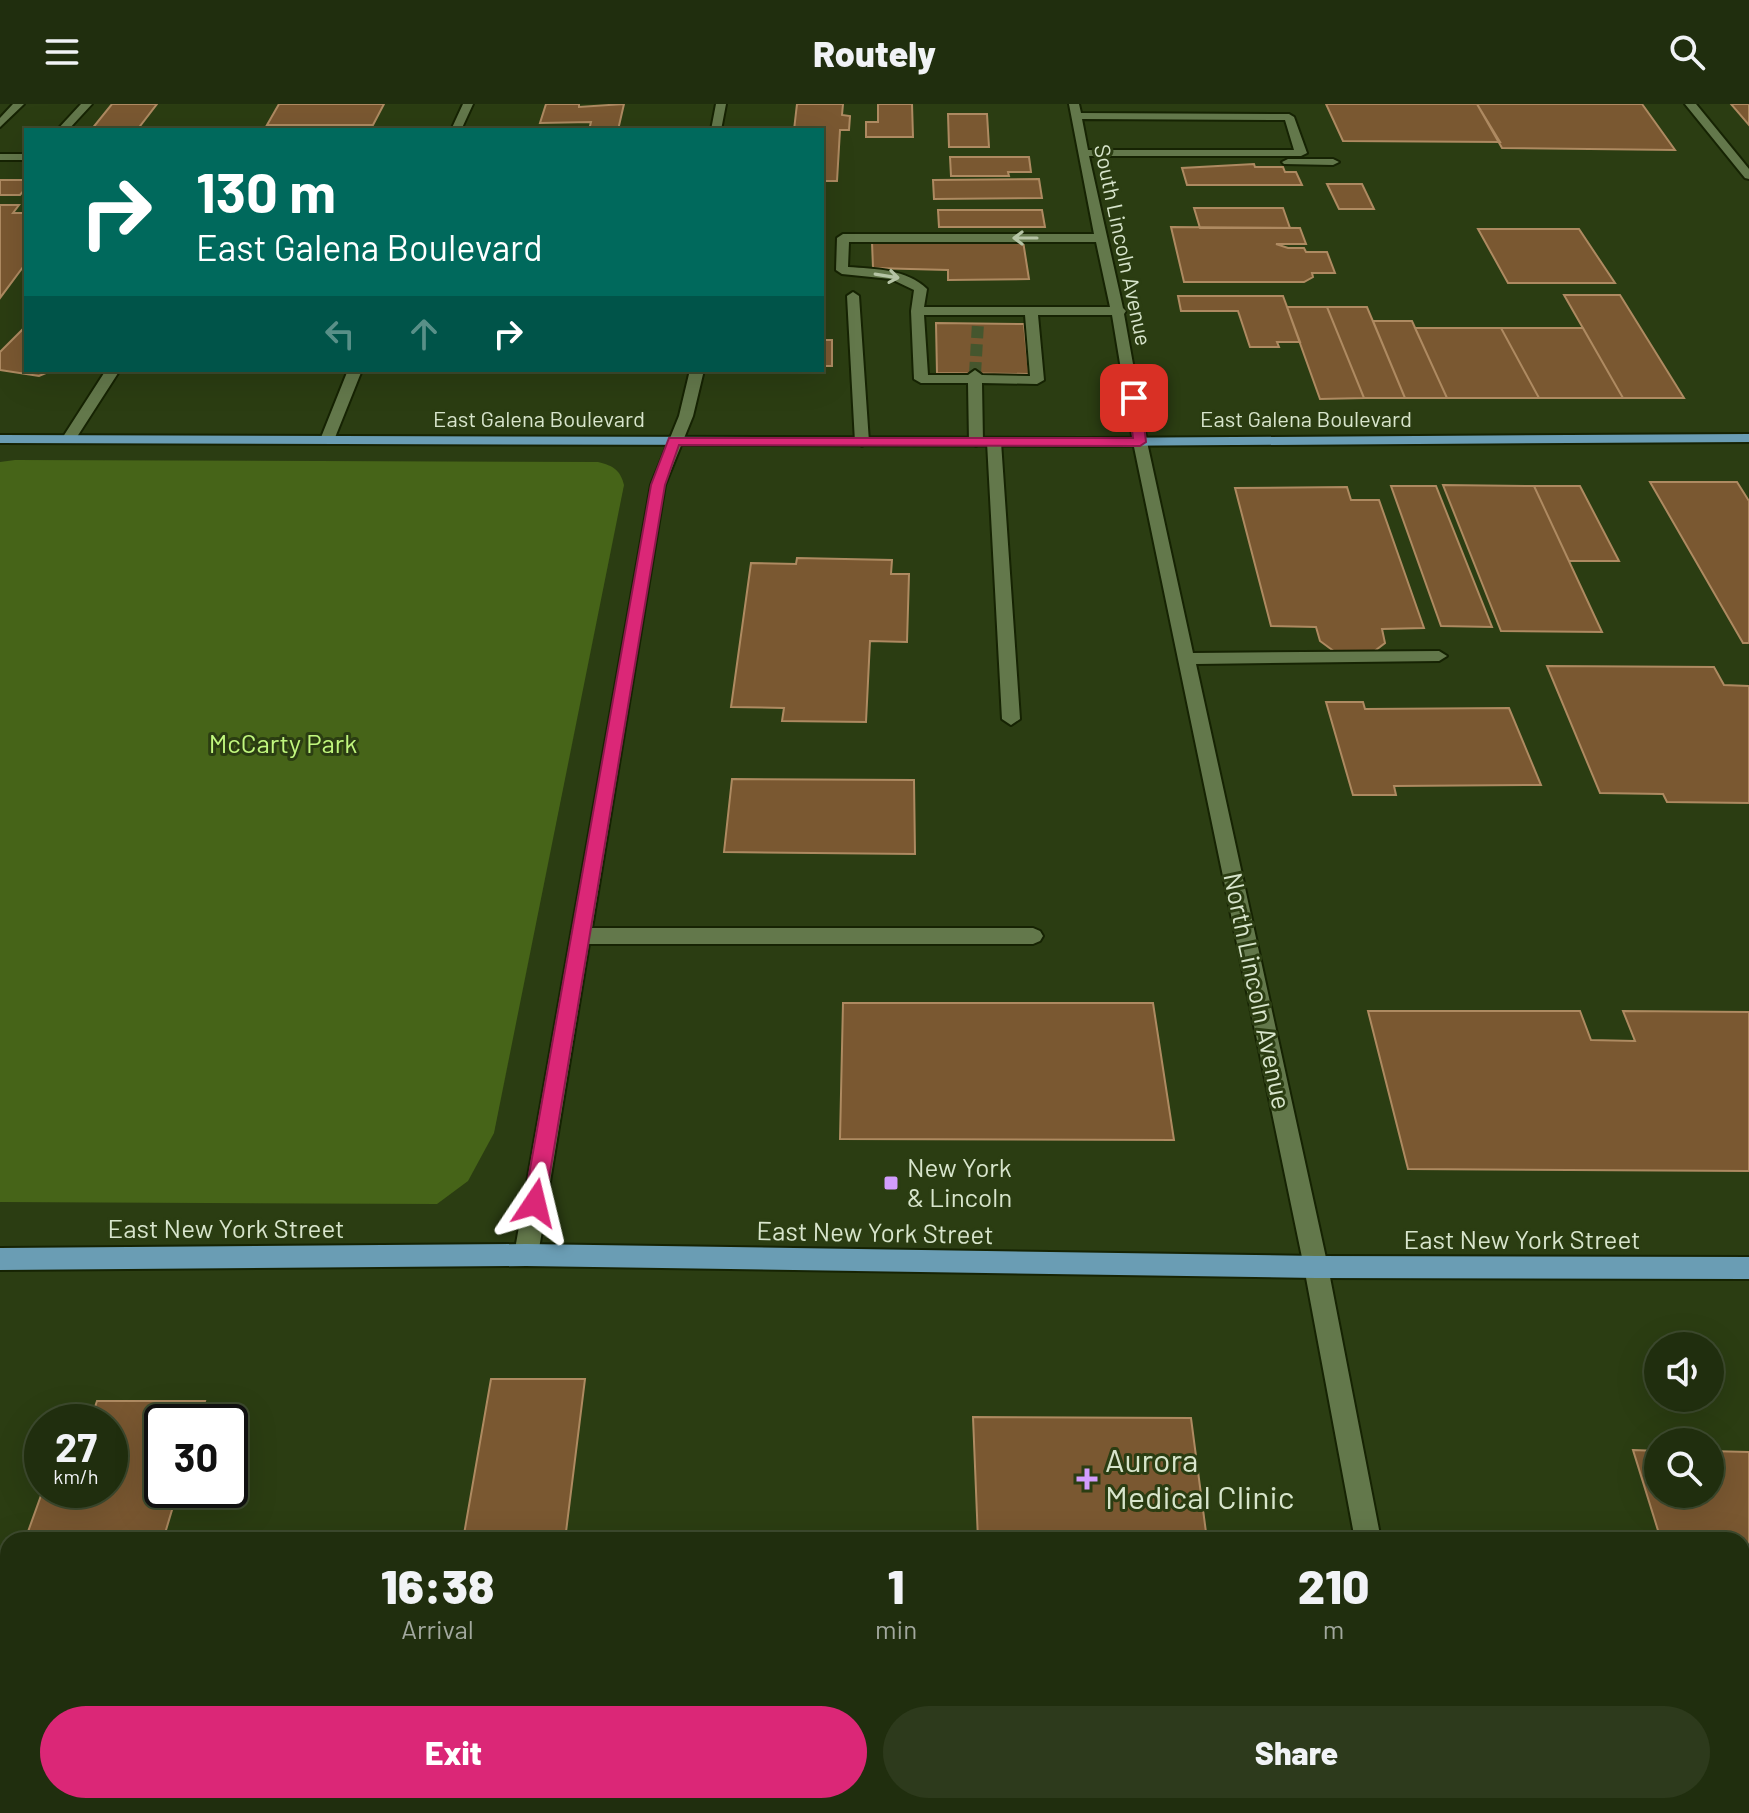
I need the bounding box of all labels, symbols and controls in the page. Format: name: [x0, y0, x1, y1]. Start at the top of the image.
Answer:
icon: menu: [40, 30, 84, 74]
icon: search: [1665, 30, 1709, 74]
text: Routely: [813, 31, 936, 74]
street label: South Lincoln Avenue: [1090, 142, 1158, 348]
text: 130 m: [196, 157, 336, 224]
icon: right: [64, 160, 168, 264]
text: East Galena Boulevard: [196, 225, 543, 268]
one-way arrow: [1012, 230, 1039, 245]
one-way arrow: [874, 269, 899, 284]
icon: left: [318, 312, 362, 356]
icon: ahead: [402, 312, 446, 356]
icon: right: [486, 312, 530, 356]
pin: [1100, 364, 1168, 432]
icon: arrive: [1112, 376, 1156, 420]
street label: East Galena Boulevard: [433, 405, 645, 431]
street label: East Galena Boulevard: [1200, 405, 1412, 431]
park label: McCarty Park: [209, 727, 357, 758]
street label: North Lincoln Avenue: [1218, 870, 1299, 1112]
place label: New York & Lincoln: [907, 1151, 1012, 1212]
position arrow: [493, 1161, 577, 1245]
marker: New York & Lincoln: [882, 1174, 900, 1192]
street label: East New York Street: [107, 1212, 345, 1243]
street label: East New York Street: [756, 1214, 994, 1249]
street label: East New York Street: [1403, 1223, 1641, 1254]
map controls: [1644, 1332, 1724, 1508]
button: sound: [1644, 1332, 1724, 1412]
speed limit sign: 30: [144, 1404, 248, 1508]
text: 27: [55, 1422, 97, 1470]
button: search: [1644, 1428, 1724, 1508]
place label: Aurora Medical Clinic: [1105, 1440, 1294, 1515]
text: km/h: [53, 1464, 99, 1488]
marker: Aurora Medical Clinic: [1076, 1468, 1098, 1490]
text: 16:38: [381, 1556, 494, 1614]
text: 1: [888, 1556, 905, 1614]
text: 210: [1298, 1556, 1369, 1614]
text: Arrival: [401, 1613, 474, 1644]
text: min: [875, 1613, 917, 1644]
text: m: [1323, 1613, 1344, 1644]
button: Exit: [40, 1706, 867, 1798]
button: Share: [883, 1706, 1710, 1798]

